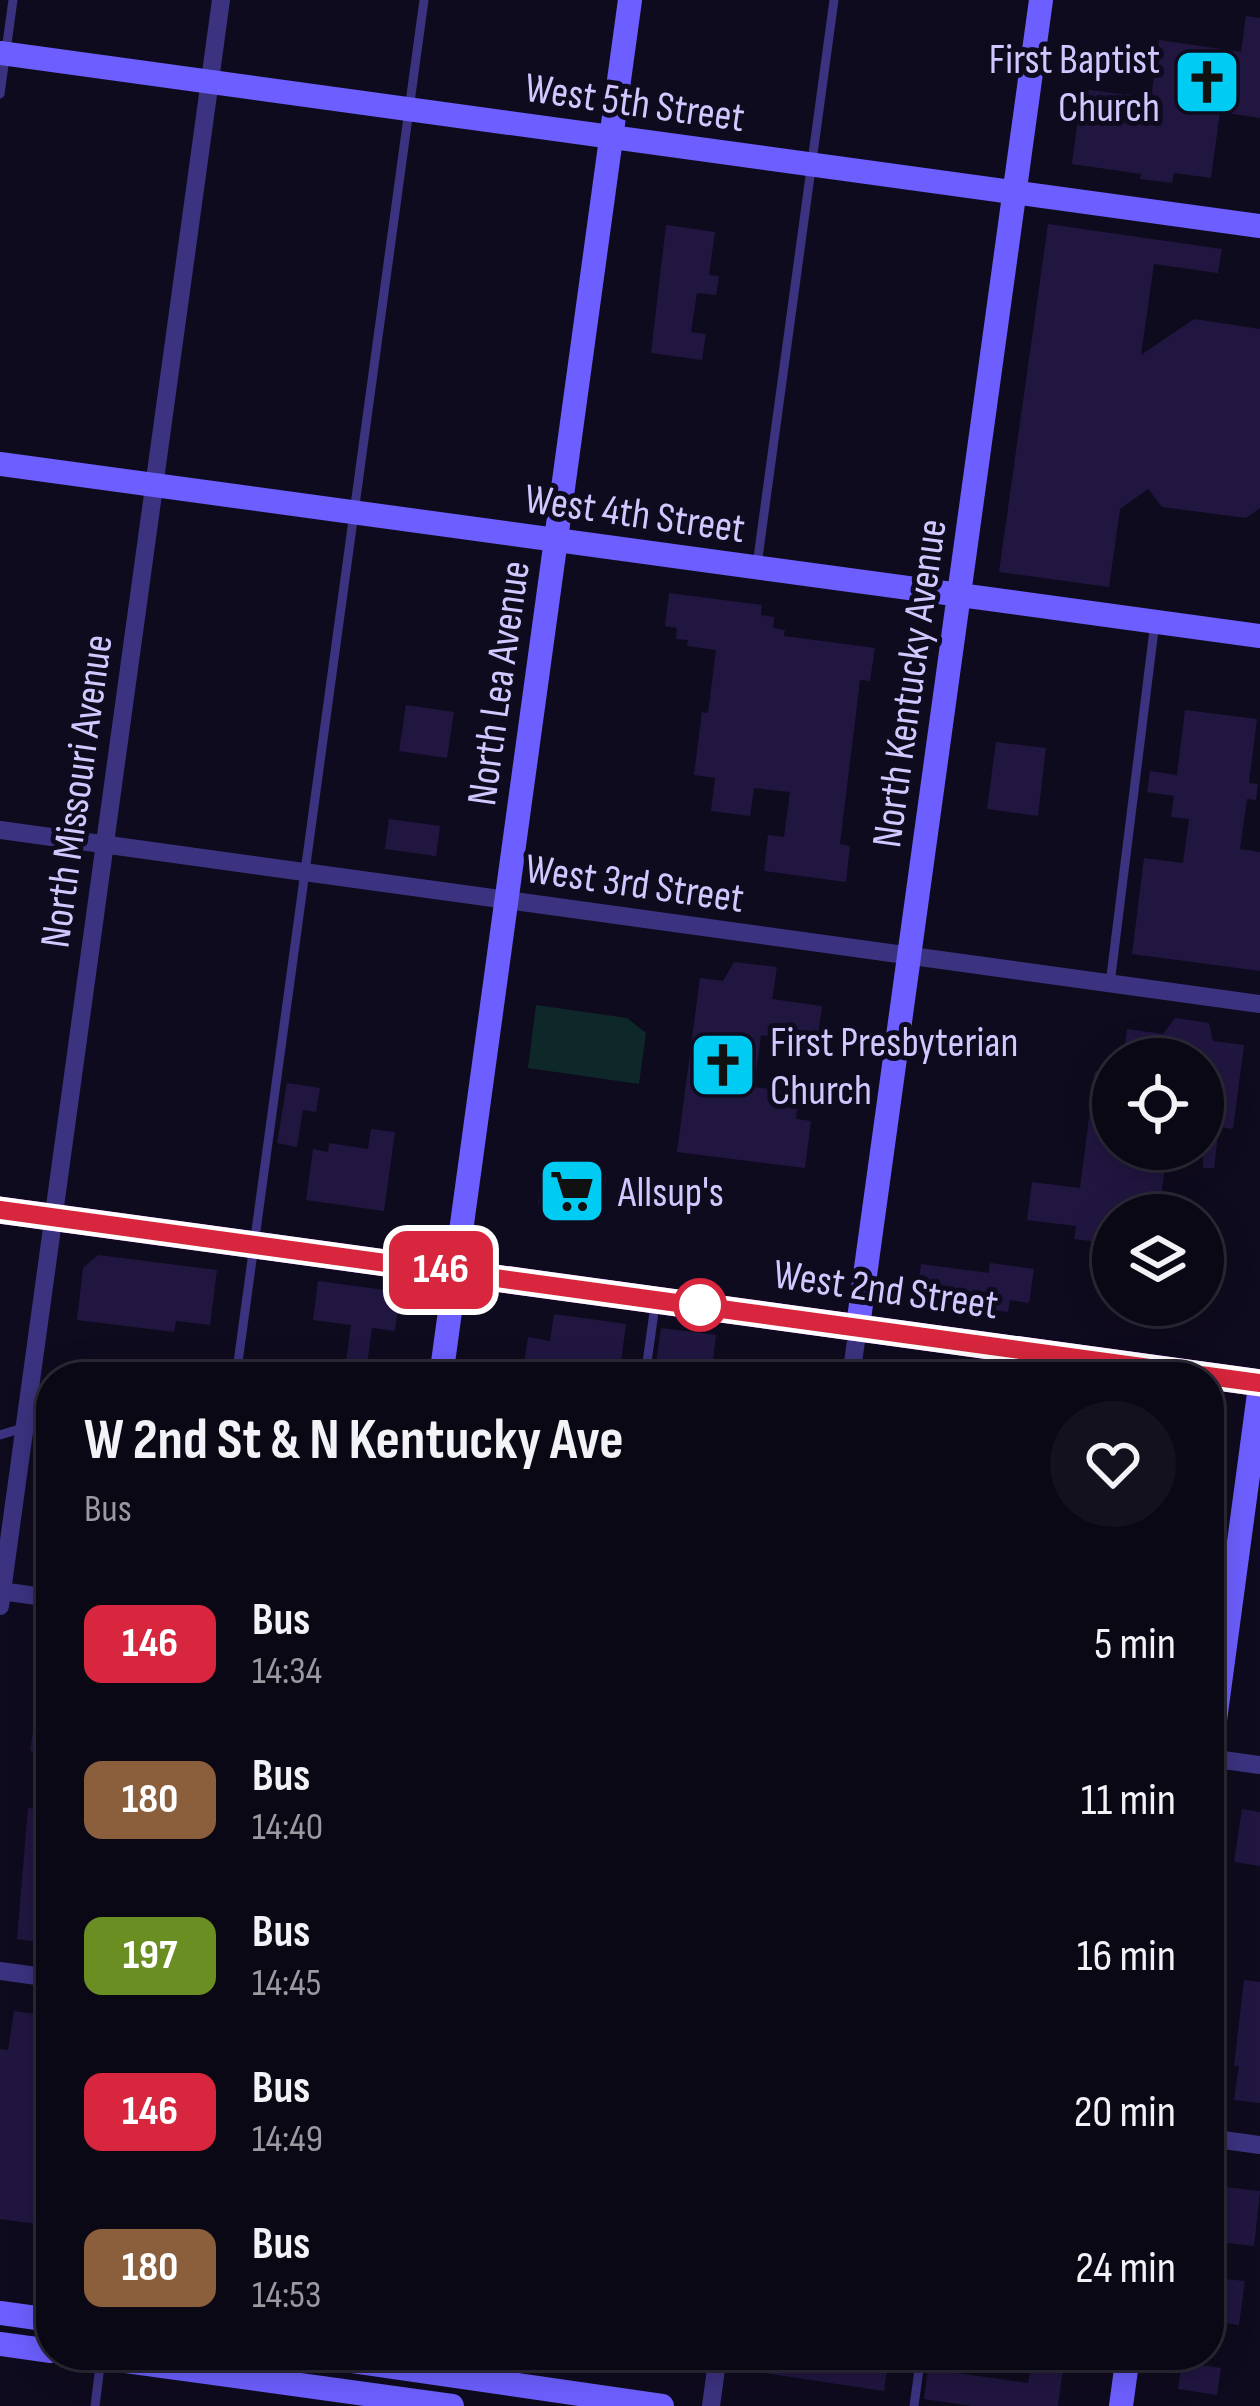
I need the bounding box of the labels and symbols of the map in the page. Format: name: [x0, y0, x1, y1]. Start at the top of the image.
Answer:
place label: First Baptist Church: [989, 35, 1160, 134]
church icon: First Baptist Church: [1172, 47, 1242, 117]
street label: West 5th Street: [522, 63, 748, 144]
street label: West 4th Street: [521, 474, 748, 555]
street label: North Kentucky Avenue: [862, 516, 959, 851]
street label: North Lea Avenue: [457, 558, 542, 809]
street label: North Missouri Avenue: [30, 632, 125, 951]
street label: West 3rd Street: [522, 844, 747, 925]
place label: First Presbyterian Church: [770, 1018, 1018, 1117]
church icon: First Presbyterian Church: [688, 1030, 758, 1100]
supermarket icon: Allsup's: [537, 1156, 607, 1226]
place label: Allsup's: [617, 1168, 724, 1219]
line badge: 146: [372, 1231, 510, 1309]
street label: West 2nd Street: [770, 1249, 1001, 1331]
unlabelled marker: [675, 1280, 725, 1330]

